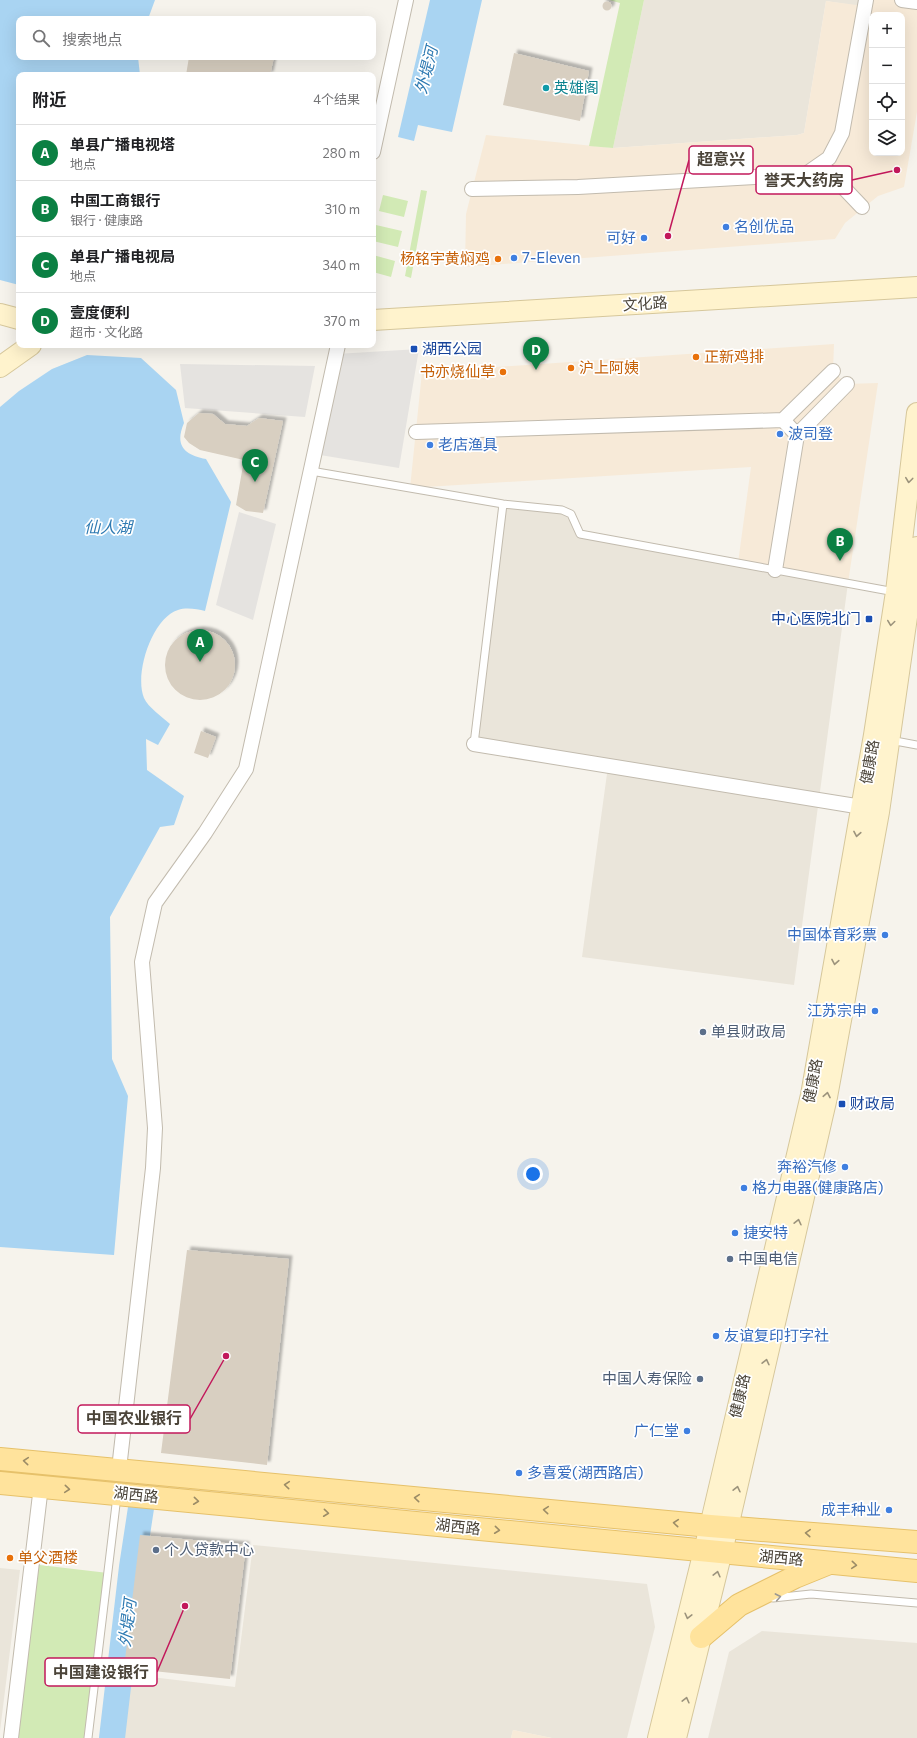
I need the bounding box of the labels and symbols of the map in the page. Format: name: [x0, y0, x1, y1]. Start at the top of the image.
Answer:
water label: 外堤河: [410, 41, 441, 95]
place label: 英雄阁: [554, 78, 599, 96]
marker: 英雄阁: [541, 83, 551, 93]
callout: 超意兴: [689, 146, 753, 174]
text: 超意兴: [697, 149, 745, 168]
callout: 誉天大药房: [756, 166, 852, 194]
text: 誉天大药房: [764, 170, 844, 189]
place label: 名创优品: [734, 217, 794, 235]
marker: 名创优品: [721, 222, 731, 232]
place label: 可好: [606, 228, 636, 246]
marker: 可好: [639, 233, 649, 243]
place label: 7-Eleven: [522, 248, 581, 266]
place label: 杨铭宇黄焖鸡: [400, 249, 490, 267]
marker: 7-Eleven: [509, 253, 519, 263]
marker: 杨铭宇黄焖鸡: [493, 254, 503, 264]
street label: 文化路: [622, 292, 668, 314]
pin: D: [523, 337, 549, 370]
place label: 湖西公园: [422, 339, 482, 357]
marker: 湖西公园: [409, 344, 419, 354]
place label: 正新鸡排: [704, 347, 764, 365]
marker: 正新鸡排: [691, 352, 701, 362]
place label: 沪上阿姨: [579, 358, 639, 376]
place label: 书亦烧仙草: [420, 362, 495, 380]
marker: 沪上阿姨: [566, 363, 576, 373]
marker: 书亦烧仙草: [498, 367, 508, 377]
place label: 波司登: [788, 424, 833, 442]
marker: 波司登: [775, 429, 785, 439]
place label: 老店渔具: [438, 435, 498, 453]
marker: 老店渔具: [425, 440, 435, 450]
pin: C: [242, 449, 268, 482]
one-way arrow: [905, 477, 914, 483]
water label: 仙人湖: [84, 517, 135, 536]
pin: B: [827, 528, 853, 561]
place label: 中心医院北门: [771, 609, 861, 627]
marker: 中心医院北门: [864, 614, 874, 624]
one-way arrow: [887, 620, 896, 626]
pin: A: [187, 629, 213, 662]
street label: 健康路: [856, 738, 882, 786]
one-way arrow: [854, 831, 862, 837]
place label: 中国体育彩票: [787, 925, 877, 943]
marker: 中国体育彩票: [880, 930, 890, 940]
one-way arrow: [831, 959, 840, 965]
place label: 江苏宗申: [807, 1001, 867, 1019]
marker: 江苏宗申: [870, 1006, 880, 1016]
place label: 单县财政局: [711, 1022, 786, 1040]
marker: 单县财政局: [698, 1027, 708, 1037]
street label: 健康路: [799, 1057, 825, 1105]
one-way arrow: [823, 1092, 831, 1098]
place label: 财政局: [850, 1094, 895, 1112]
marker: 财政局: [837, 1099, 847, 1109]
place label: 奔裕汽修: [777, 1157, 837, 1175]
marker: 奔裕汽修: [840, 1162, 850, 1172]
your location: [523, 1164, 543, 1184]
place label: 格力电器(健康路店): [752, 1178, 884, 1196]
marker: 格力电器(健康路店): [739, 1183, 749, 1193]
one-way arrow: [794, 1219, 802, 1225]
place label: 捷安特: [743, 1223, 788, 1241]
marker: 捷安特: [730, 1228, 740, 1238]
place label: 中国电信: [738, 1249, 798, 1267]
marker: 中国电信: [725, 1254, 735, 1264]
place label: 友谊复印打字社: [724, 1326, 829, 1344]
marker: 友谊复印打字社: [711, 1331, 721, 1341]
one-way arrow: [762, 1359, 770, 1366]
place label: 中国人寿保险: [602, 1369, 692, 1387]
street label: 健康路: [725, 1372, 753, 1420]
marker: 中国人寿保险: [695, 1374, 705, 1384]
callout: 中国农业银行: [78, 1405, 190, 1433]
text: 中国农业银行: [86, 1408, 182, 1427]
place label: 广仁堂: [634, 1421, 679, 1439]
marker: 广仁堂: [682, 1426, 692, 1436]
one-way arrow: [23, 1456, 29, 1465]
place label: 多喜爱(湖西路店): [527, 1463, 644, 1481]
marker: 多喜爱(湖西路店): [514, 1468, 524, 1478]
one-way arrow: [284, 1481, 290, 1490]
street label: 湖西路: [113, 1483, 159, 1505]
one-way arrow: [64, 1484, 70, 1493]
one-way arrow: [733, 1486, 741, 1492]
one-way arrow: [414, 1493, 420, 1502]
one-way arrow: [193, 1496, 199, 1505]
place label: 成丰种业: [821, 1500, 881, 1518]
marker: 成丰种业: [884, 1505, 894, 1515]
one-way arrow: [543, 1506, 549, 1515]
one-way arrow: [323, 1509, 329, 1518]
street label: 湖西路: [435, 1515, 481, 1537]
one-way arrow: [673, 1518, 679, 1527]
one-way arrow: [494, 1526, 500, 1535]
one-way arrow: [805, 1529, 811, 1538]
place label: 个人贷款中心: [164, 1540, 254, 1558]
marker: 个人贷款中心: [151, 1545, 161, 1555]
street label: 湖西路: [758, 1546, 804, 1568]
place label: 单父酒楼: [18, 1548, 78, 1566]
marker: 单父酒楼: [5, 1553, 15, 1563]
one-way arrow: [851, 1560, 857, 1569]
one-way arrow: [712, 1571, 721, 1578]
one-way arrow: [774, 1593, 781, 1602]
water label: 外堤河: [114, 1595, 139, 1648]
one-way arrow: [684, 1613, 692, 1619]
callout: 中国建设银行: [45, 1658, 157, 1686]
text: 中国建设银行: [53, 1662, 149, 1681]
one-way arrow: [681, 1697, 689, 1703]

